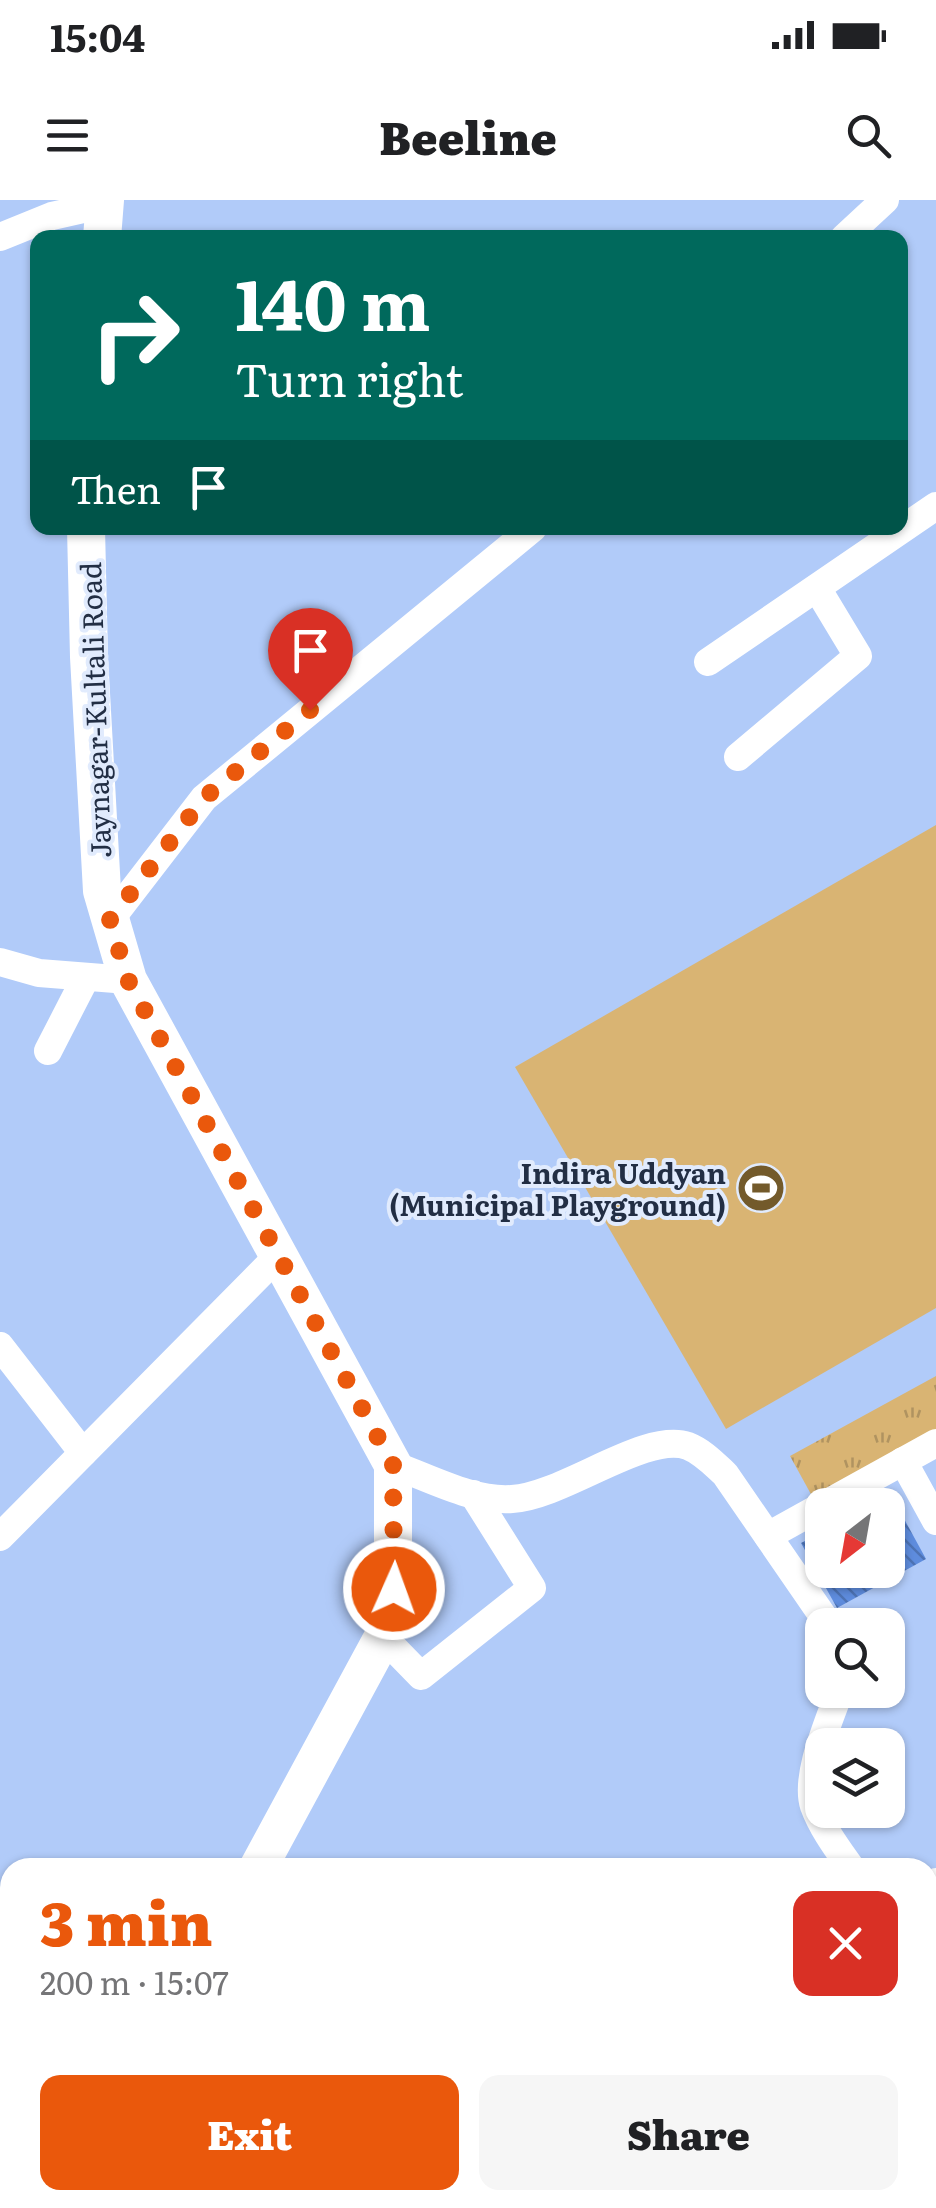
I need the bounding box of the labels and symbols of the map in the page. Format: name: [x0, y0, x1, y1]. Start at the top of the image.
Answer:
street label: Jaynagar-Kultali Road: [68, 561, 120, 859]
pin: [268, 608, 353, 711]
place label: Indira Uddyan (Municipal Playground): [389, 1151, 726, 1225]
sports icon: Indira Uddyan (Municipal Playground): [735, 1162, 787, 1214]
north arrow: [805, 1488, 905, 1588]
position arrow: [342, 1537, 446, 1641]

